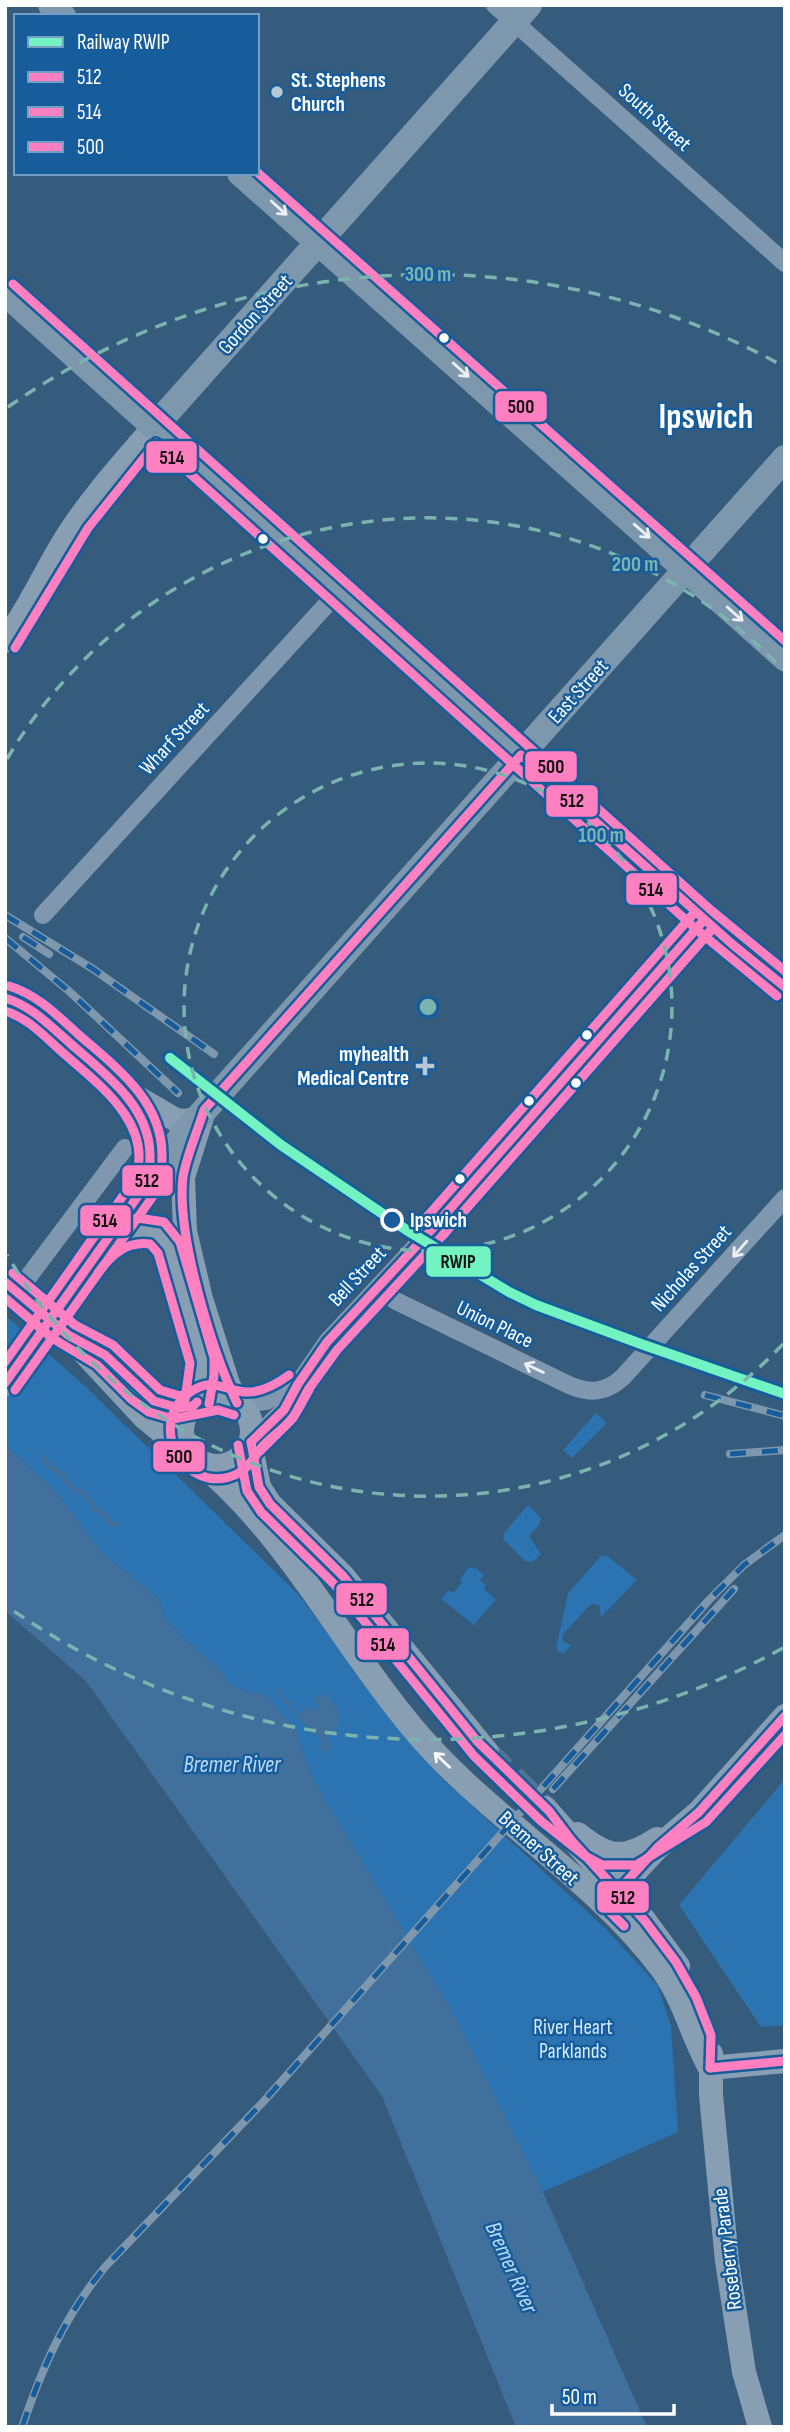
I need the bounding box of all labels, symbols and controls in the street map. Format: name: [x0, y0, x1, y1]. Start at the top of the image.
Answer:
legend: [14, 14, 259, 175]
text: Railway RWIP: [77, 30, 170, 55]
text: 512: [77, 65, 102, 90]
place label: St. Stephens Church: [291, 68, 386, 117]
street label: South Street: [613, 78, 696, 157]
marker: St. Stephens Church: [269, 84, 285, 100]
text: 514: [77, 100, 102, 125]
text: 500: [77, 135, 104, 160]
one-way arrow: [270, 200, 288, 216]
text: 300 m: [405, 262, 451, 287]
street label: Gordon Street: [213, 269, 298, 360]
unlabelled marker: [437, 331, 451, 345]
one-way arrow: [452, 362, 470, 378]
line badge: 500: [494, 390, 548, 423]
text: 500: [508, 396, 534, 419]
district label: Ipswich: [659, 396, 753, 439]
line badge: 514: [145, 440, 198, 474]
text: 514: [160, 447, 185, 470]
one-way arrow: [633, 523, 651, 539]
unlabelled marker: [256, 532, 270, 546]
text: 200 m: [612, 552, 658, 577]
one-way arrow: [726, 606, 744, 622]
street label: East Street: [543, 654, 614, 729]
street label: Wharf Street: [134, 697, 214, 780]
line badge: 500: [524, 750, 578, 783]
text: 500: [538, 756, 564, 779]
line badge: 512: [545, 784, 599, 818]
text: 512: [560, 790, 584, 813]
text: 100 m: [578, 823, 624, 848]
line badge: 514: [625, 872, 678, 906]
text: 514: [639, 879, 664, 902]
centre of rings: [416, 995, 440, 1019]
unlabelled marker: [580, 1028, 594, 1042]
place label: myhealth Medical Centre: [297, 1042, 409, 1091]
marker: myhealth Medical Centre: [415, 1056, 435, 1076]
unlabelled marker: [569, 1076, 583, 1090]
unlabelled marker: [522, 1094, 536, 1108]
line badge: 512: [121, 1164, 174, 1197]
text: 512: [135, 1170, 159, 1193]
unlabelled marker: [453, 1172, 467, 1186]
line badge: 514: [79, 1204, 132, 1237]
place label: Ipswich: [410, 1208, 467, 1233]
marker: Ipswich: [381, 1209, 403, 1231]
text: 514: [93, 1210, 118, 1233]
street label: Nicholas Street: [646, 1220, 737, 1317]
one-way arrow: [732, 1239, 748, 1257]
street label: Bell Street: [323, 1241, 391, 1312]
line badge: RWIP: [425, 1245, 492, 1278]
text: RWIP: [440, 1251, 476, 1274]
street label: Union Place: [452, 1295, 537, 1354]
one-way arrow: [524, 1361, 545, 1375]
line badge: 500: [152, 1440, 206, 1473]
text: 500: [166, 1446, 192, 1469]
line badge: 512: [335, 1582, 388, 1616]
text: 512: [350, 1589, 374, 1612]
line badge: 514: [356, 1627, 410, 1661]
text: 514: [371, 1634, 396, 1657]
water label: Bremer River: [183, 1751, 282, 1779]
one-way arrow: [434, 1751, 451, 1768]
street label: Bremer Street: [493, 1806, 584, 1891]
line badge: 512: [596, 1880, 650, 1914]
text: 512: [611, 1887, 635, 1910]
park label: River Heart Parklands: [533, 2015, 613, 2064]
street label: Roseberry Parade: [708, 2187, 747, 2311]
water label: Bremer River: [479, 2217, 544, 2319]
scale bar: [552, 2372, 674, 2416]
text: 50 m: [562, 2385, 597, 2410]

